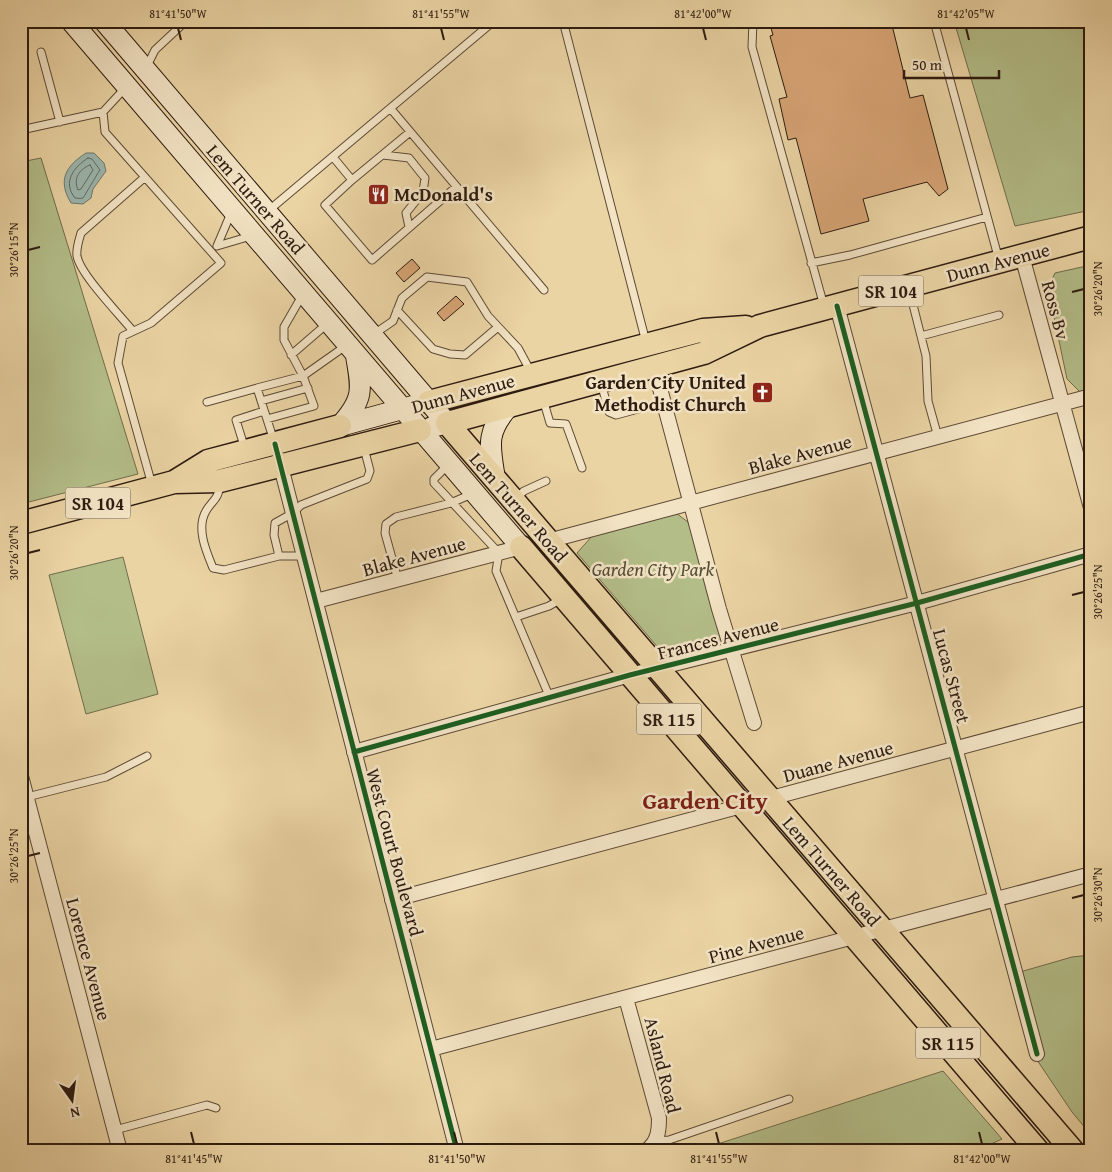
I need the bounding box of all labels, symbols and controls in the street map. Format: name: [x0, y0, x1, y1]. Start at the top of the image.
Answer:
text: 81°41'50"W: [149, 5, 208, 22]
text: 81°41'55"W: [412, 5, 471, 22]
text: 81°42'00"W: [674, 5, 733, 22]
text: 81°42'05"W: [937, 5, 996, 22]
scale bar: [904, 48, 1000, 80]
text: 50 m: [912, 54, 943, 75]
street label: Lem Turner Road: [200, 138, 312, 261]
place label: McDonald's: [394, 180, 493, 208]
restaurant icon: McDonald's: [366, 182, 390, 206]
text: 30°26'15"N: [5, 222, 22, 278]
street label: Dunn Avenue: [943, 235, 1053, 289]
text: 30°26'20"N: [1089, 261, 1106, 317]
road number: SR 104: [858, 276, 924, 306]
street label: Ross Bv: [1035, 277, 1077, 343]
street label: Dunn Avenue: [408, 366, 518, 420]
place label: Garden City United Methodist Church: [585, 368, 747, 418]
church icon: Garden City United Methodist Church: [750, 381, 774, 405]
street label: Blake Avenue: [745, 427, 855, 481]
street label: Lem Turner Road: [463, 446, 575, 569]
road number: SR 104: [66, 488, 130, 518]
text: 30°26'20"N: [5, 525, 22, 581]
street label: Blake Avenue: [359, 529, 469, 583]
park label: Garden City Park: [592, 555, 715, 583]
text: 30°26'25"N: [1089, 564, 1106, 620]
street label: Frances Avenue: [654, 609, 782, 667]
street label: Lucas Street: [926, 626, 978, 727]
road number: SR 115: [636, 704, 702, 734]
street label: Duane Avenue: [780, 733, 896, 789]
street label: West Court Boulevard: [359, 765, 431, 940]
district label: Garden City: [642, 783, 768, 818]
street label: Lem Turner Road: [776, 810, 888, 933]
text: 30°26'25"N: [5, 828, 22, 884]
text: 30°26'30"N: [1089, 867, 1106, 923]
street label: Lorence Avenue: [59, 895, 119, 1024]
street label: Pine Avenue: [705, 918, 807, 970]
street label: Asland Road: [638, 1014, 689, 1117]
road number: SR 115: [916, 1028, 980, 1058]
north arrow: [48, 1074, 98, 1124]
text: N: [68, 1102, 82, 1124]
text: 81°41'45"W: [165, 1150, 224, 1167]
text: 81°41'50"W: [428, 1150, 487, 1167]
text: 81°41'55"W: [690, 1150, 749, 1167]
text: 81°42'00"W: [953, 1150, 1012, 1167]

